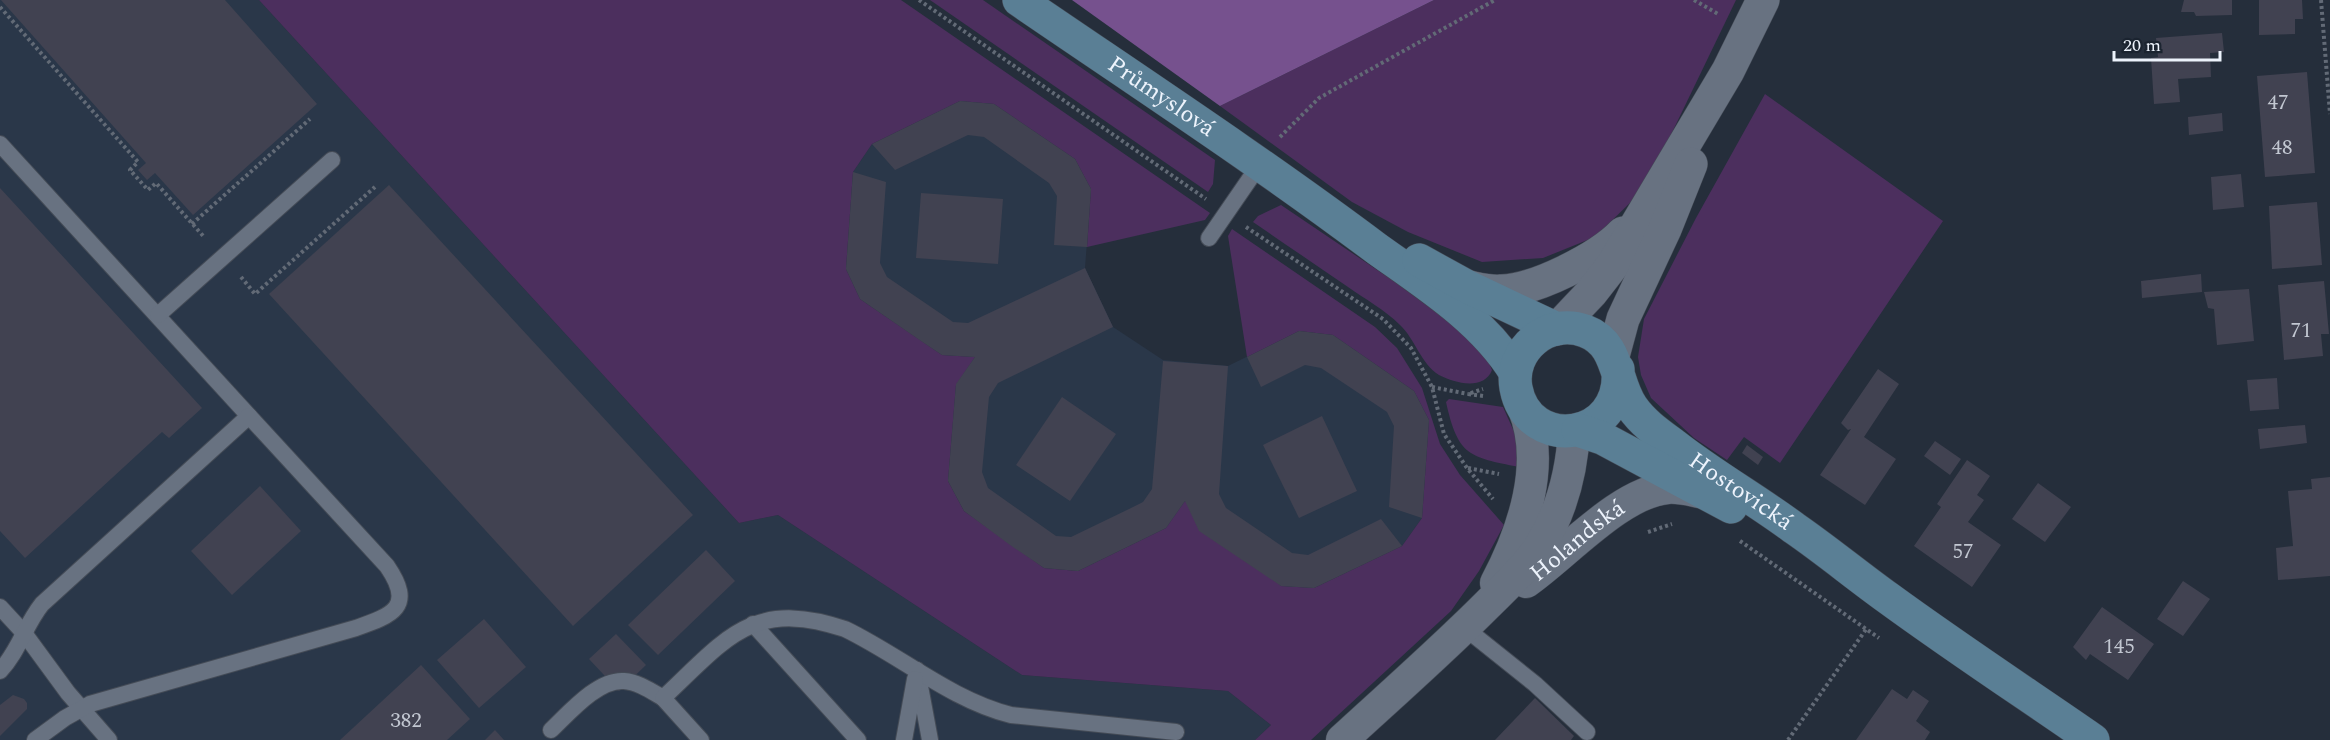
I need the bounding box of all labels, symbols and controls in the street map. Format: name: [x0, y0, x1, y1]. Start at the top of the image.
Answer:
scale bar: [2114, 24, 2220, 62]
text: 20 m: [2123, 32, 2161, 59]
street label: Průmyslová: [1100, 47, 1223, 146]
house number: 47: [2268, 87, 2289, 119]
house number: 48: [2272, 132, 2293, 164]
house number: 71: [2291, 315, 2312, 347]
street label: Hostovická: [1681, 443, 1801, 540]
street label: Holandská: [1522, 490, 1632, 591]
house number: 57: [1953, 536, 1974, 568]
house number: 145: [2103, 631, 2135, 663]
house number: 382: [390, 705, 422, 737]

